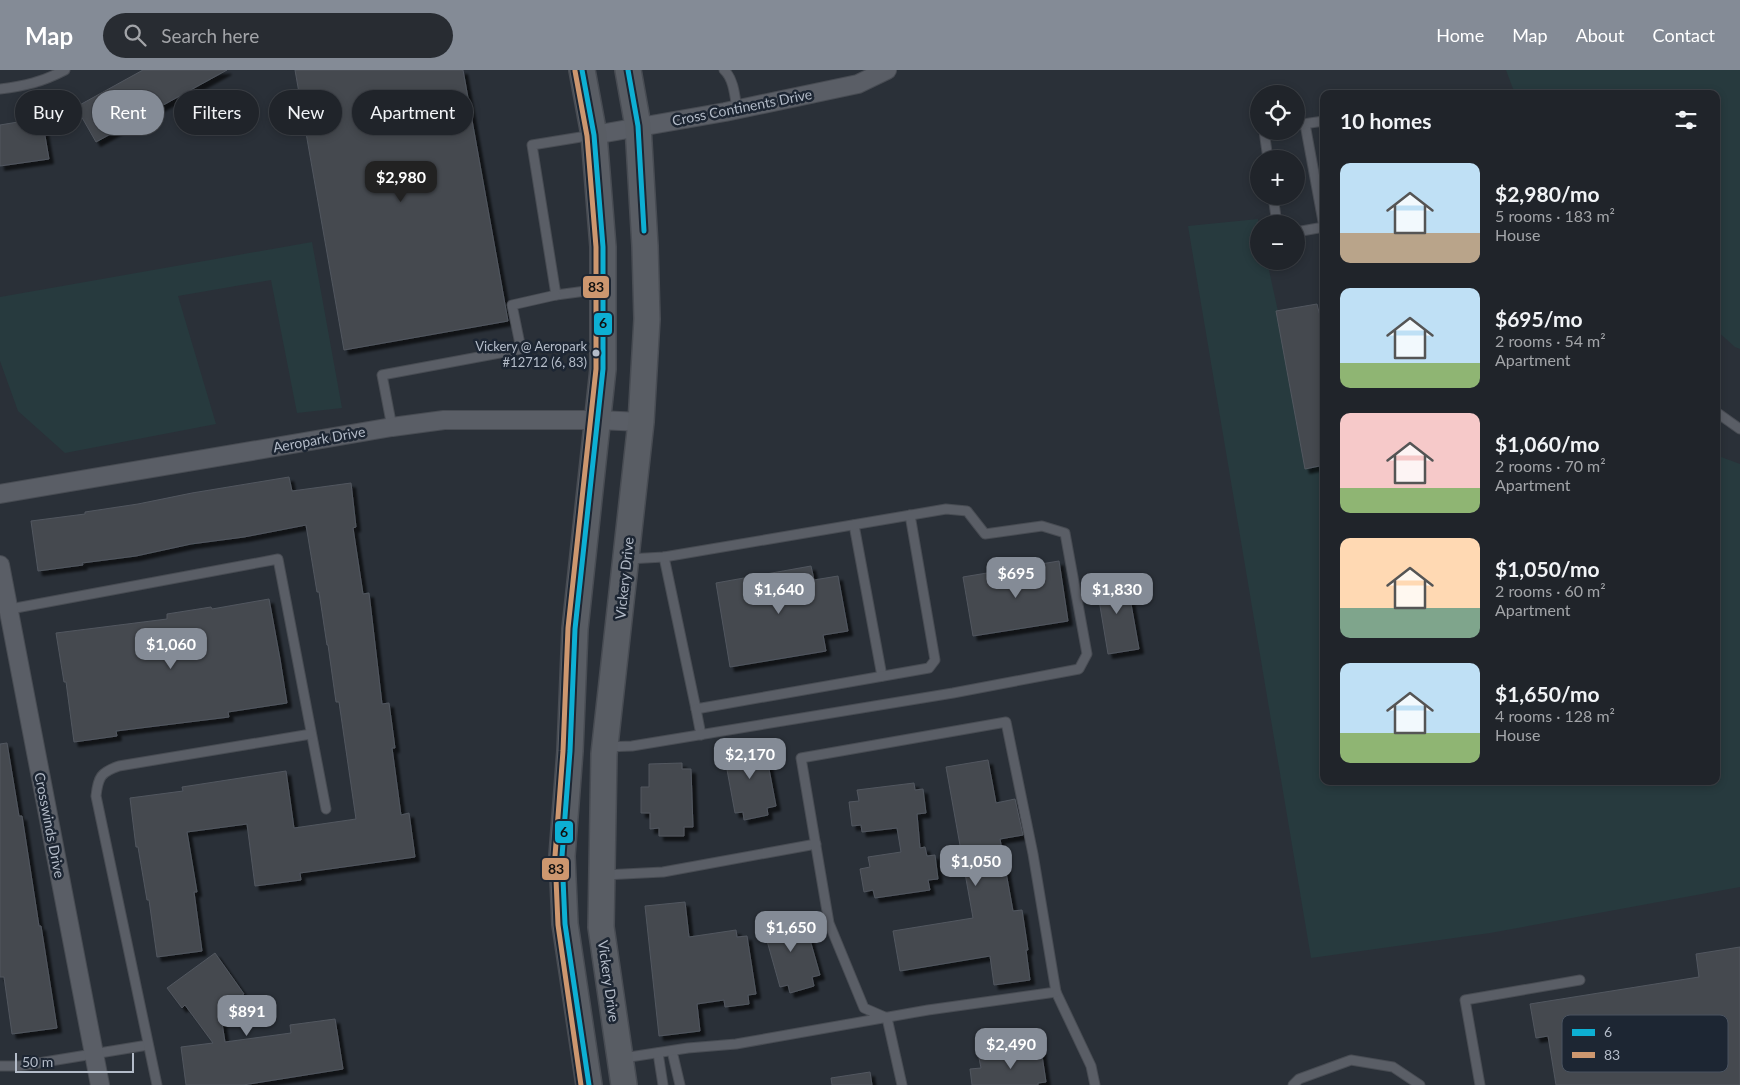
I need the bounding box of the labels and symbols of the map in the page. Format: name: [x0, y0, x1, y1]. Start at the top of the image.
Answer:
street label: Cross Continents Drive: [671, 85, 813, 129]
pin: $2,980: [360, 160, 442, 203]
line badge: 83: [582, 275, 610, 299]
text: 83: [588, 278, 604, 295]
line badge: 6: [593, 312, 613, 336]
text: 6: [599, 314, 607, 331]
place label: Vickery @ Aeropark #12712 (6, 83): [475, 338, 587, 370]
marker: Vickery @ Aeropark #12712 (6, 83): [591, 348, 601, 358]
street label: Aeropark Drive: [272, 423, 366, 455]
street label: Vickery Drive: [611, 536, 637, 620]
pin: $695: [986, 556, 1046, 599]
pin: $1,640: [738, 572, 820, 615]
pin: $1,830: [1076, 572, 1158, 615]
pin: $1,060: [130, 628, 212, 670]
pin: $2,170: [709, 738, 791, 780]
street label: Crosswinds Drive: [31, 771, 69, 879]
line badge: 6: [554, 820, 574, 844]
text: 6: [560, 823, 568, 840]
pin: $1,050: [935, 844, 1017, 887]
line badge: 83: [541, 857, 570, 881]
text: 83: [548, 860, 564, 877]
pin: $1,650: [750, 910, 832, 953]
street label: Vickery Drive: [595, 939, 623, 1023]
pin: $891: [217, 994, 277, 1037]
legend: [1562, 1015, 1728, 1072]
text: 6: [1604, 1023, 1612, 1040]
pin: $2,490: [970, 1028, 1052, 1070]
text: 83: [1604, 1046, 1620, 1063]
scale bar: [15, 1050, 134, 1073]

